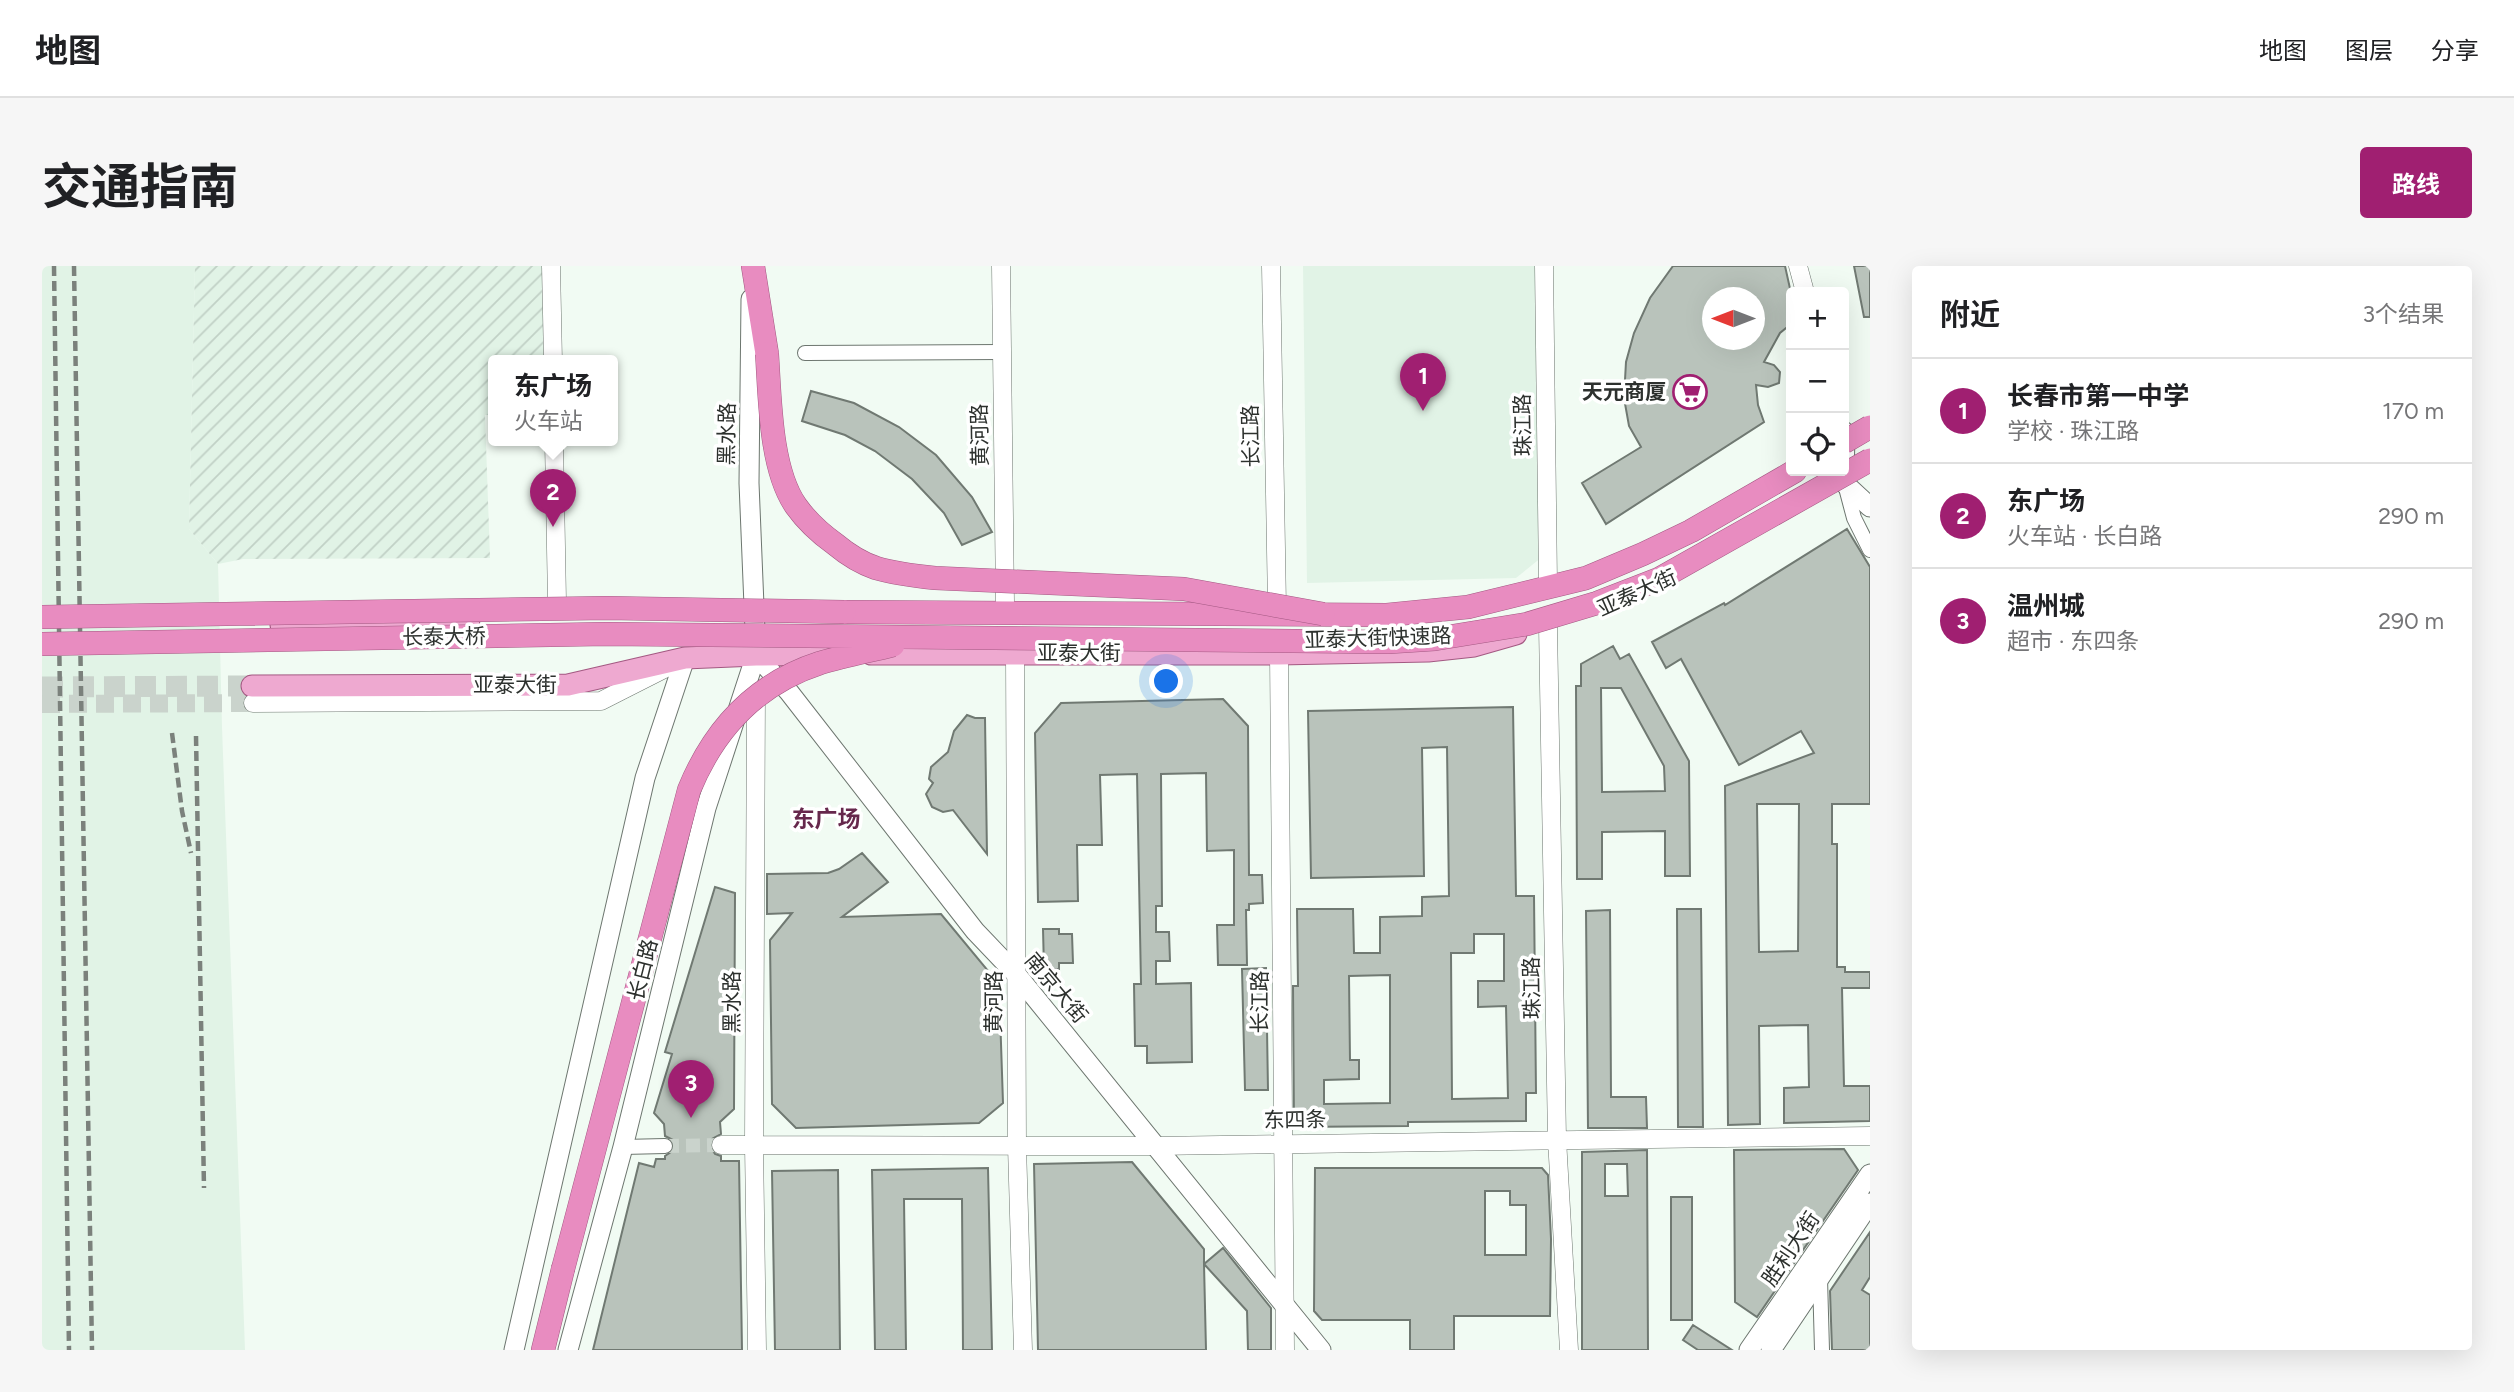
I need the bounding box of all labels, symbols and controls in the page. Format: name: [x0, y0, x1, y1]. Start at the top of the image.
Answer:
text: 地图: [35, 31, 101, 70]
text: 地图: [2259, 36, 2307, 65]
text: 图层: [2345, 36, 2393, 65]
text: 分享: [2431, 36, 2479, 65]
button: 路线: [2360, 147, 2472, 218]
text: 交通指南: [42, 157, 238, 216]
north arrow: [1702, 287, 1765, 350]
map controls: [1786, 287, 1849, 476]
button: +: [1786, 287, 1849, 350]
text: 附近: [1940, 296, 2000, 333]
text: 3个结果: [2362, 300, 2444, 328]
button: −: [1786, 350, 1849, 413]
pin: 1: [1400, 353, 1446, 411]
popup: [488, 355, 618, 446]
text: 东广场: [514, 370, 592, 402]
supermarket icon: 天元商厦: [1671, 373, 1709, 411]
place label: 天元商厦: [1582, 379, 1666, 404]
text: 长春市第一中学: [2007, 380, 2189, 412]
street label: 珠江路: [1509, 393, 1536, 457]
text: 1: [1958, 397, 1968, 425]
text: 170 m: [2382, 397, 2444, 425]
street label: 黑水路: [713, 402, 740, 466]
street label: 黄河路: [966, 403, 993, 467]
street label: 长江路: [1237, 404, 1264, 468]
text: 火车站: [514, 407, 583, 435]
button: locate: [1786, 413, 1849, 476]
text: 学校 · 珠江路: [2007, 417, 2139, 445]
pin: 2: [530, 469, 576, 527]
text: 东广场: [2007, 485, 2085, 517]
text: 2: [1956, 502, 1970, 530]
text: 290 m: [2378, 502, 2444, 530]
text: 火车站 · 长白路: [2007, 522, 2162, 550]
street label: 亚泰大街: [1593, 564, 1680, 621]
text: 温州城: [2007, 590, 2085, 622]
text: 3: [1957, 607, 1969, 635]
text: 290 m: [2378, 607, 2444, 635]
street label: 亚泰大街快速路: [1304, 622, 1452, 653]
street label: 长泰大桥: [402, 623, 486, 650]
text: 超市 · 东四条: [2007, 627, 2139, 655]
street label: 亚泰大街: [1037, 640, 1121, 665]
your location: [1149, 664, 1183, 698]
street label: 亚泰大街: [473, 672, 557, 697]
district label: 东广场: [792, 805, 861, 833]
street label: 长白路: [623, 936, 662, 1003]
street label: 南京大街: [1020, 947, 1093, 1028]
street label: 珠江路: [1518, 956, 1545, 1020]
street label: 黑水路: [719, 971, 744, 1034]
street label: 黄河路: [981, 971, 1006, 1034]
street label: 长江路: [1247, 971, 1272, 1034]
pin: 3: [668, 1060, 714, 1118]
street label: 东四条: [1263, 1106, 1327, 1133]
street label: 胜利大街: [1757, 1207, 1824, 1291]

